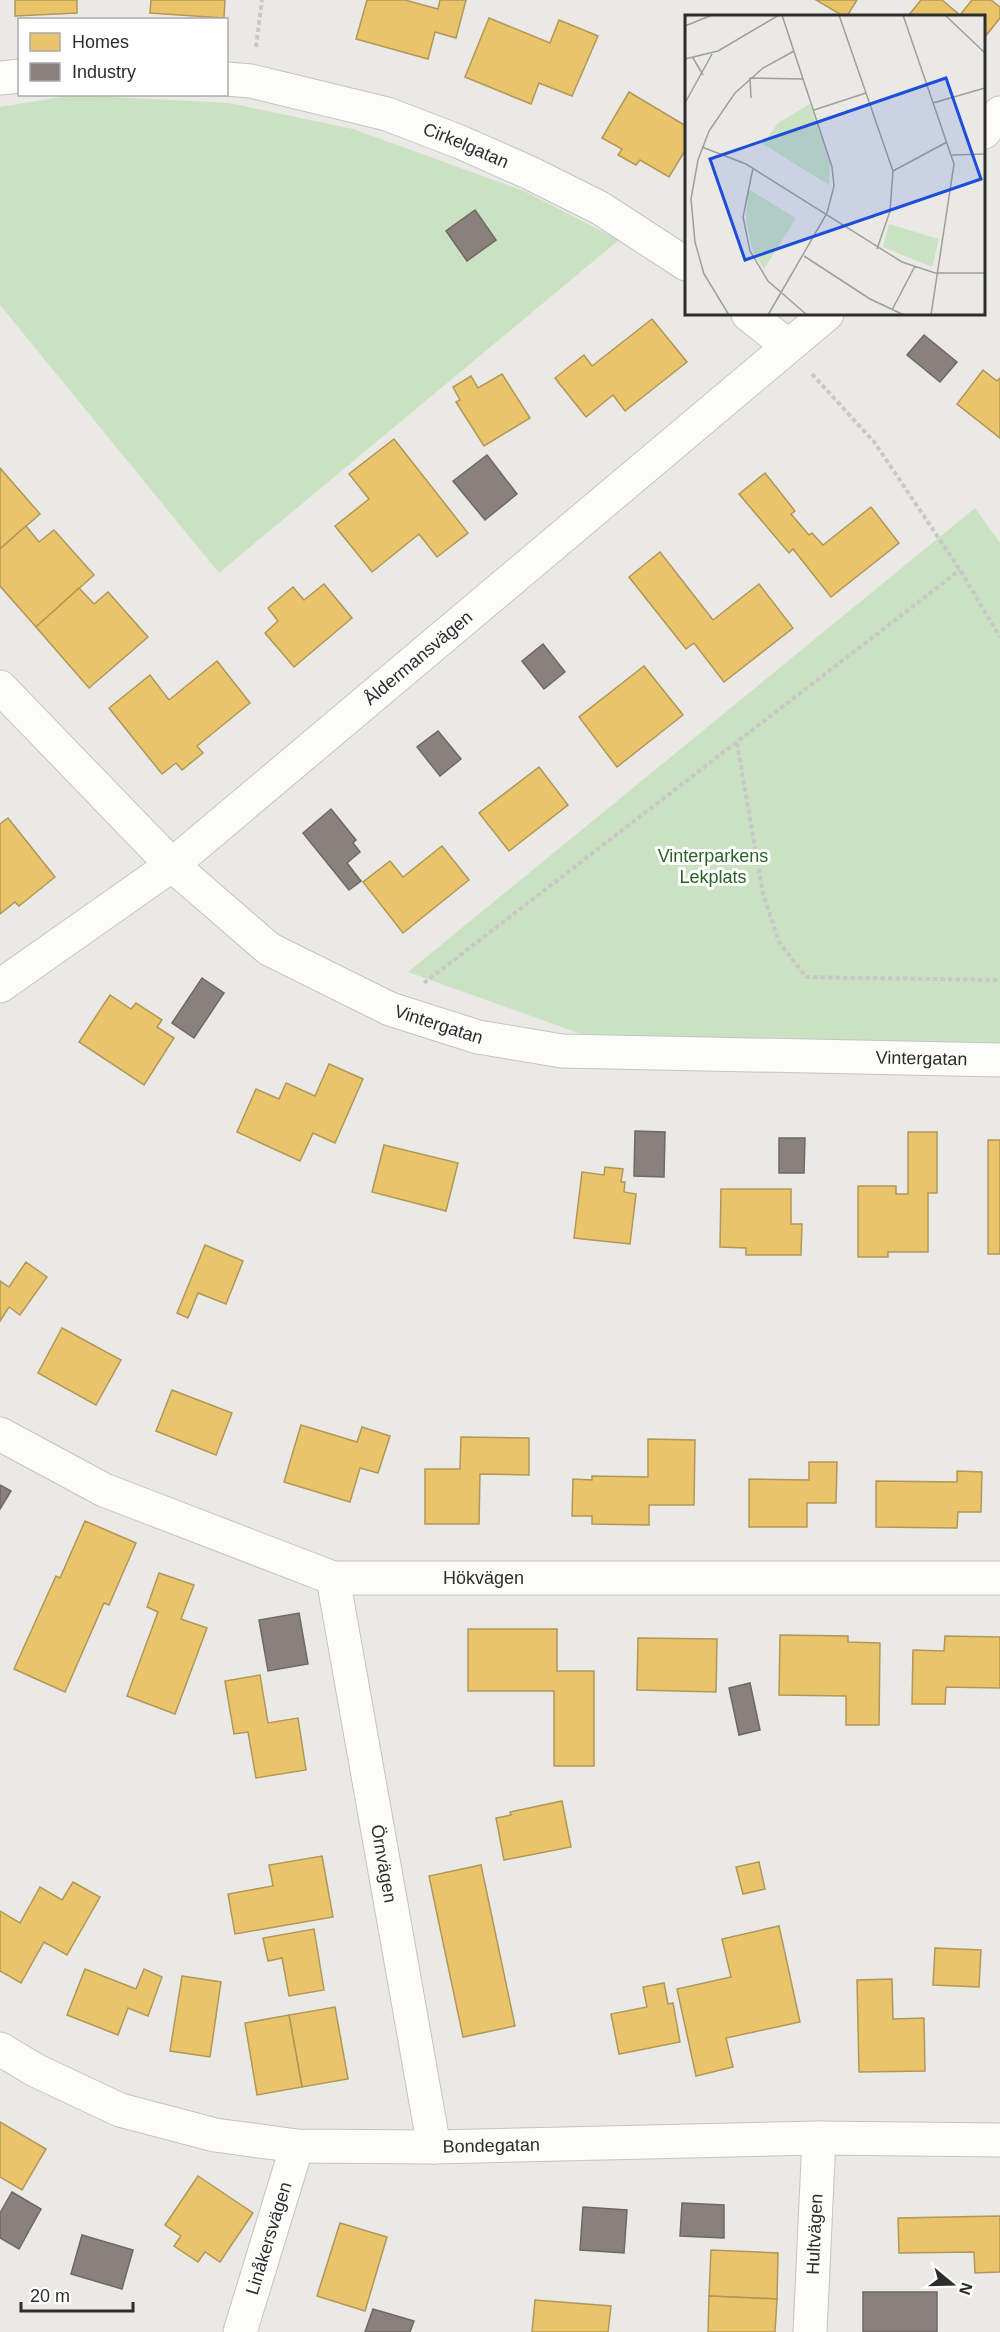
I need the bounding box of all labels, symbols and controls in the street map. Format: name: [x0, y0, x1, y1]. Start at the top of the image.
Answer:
inset map: [685, 15, 985, 315]
legend: [18, 18, 228, 96]
text: Homes: [72, 32, 129, 52]
text: Industry: [72, 62, 136, 82]
street label: Cirkelgatan: [420, 119, 512, 172]
street label: Åldermansvägen: [360, 607, 476, 709]
park label: Vinterparkens Lekplats: [658, 846, 768, 887]
street label: Vintergatan: [392, 1001, 485, 1048]
street label: Vintergatan: [875, 1047, 968, 1069]
street label: Hökvägen: [443, 1568, 524, 1588]
street label: Örnvägen: [367, 1823, 400, 1904]
street label: Bondegatan: [442, 2135, 540, 2157]
street label: Linåkersvägen: [242, 2179, 295, 2297]
street label: Hultvägen: [803, 2193, 826, 2275]
north arrow: [922, 2254, 982, 2314]
scale bar: [21, 2275, 134, 2313]
text: N: [956, 2280, 976, 2297]
text: 20 m: [30, 2286, 70, 2306]

